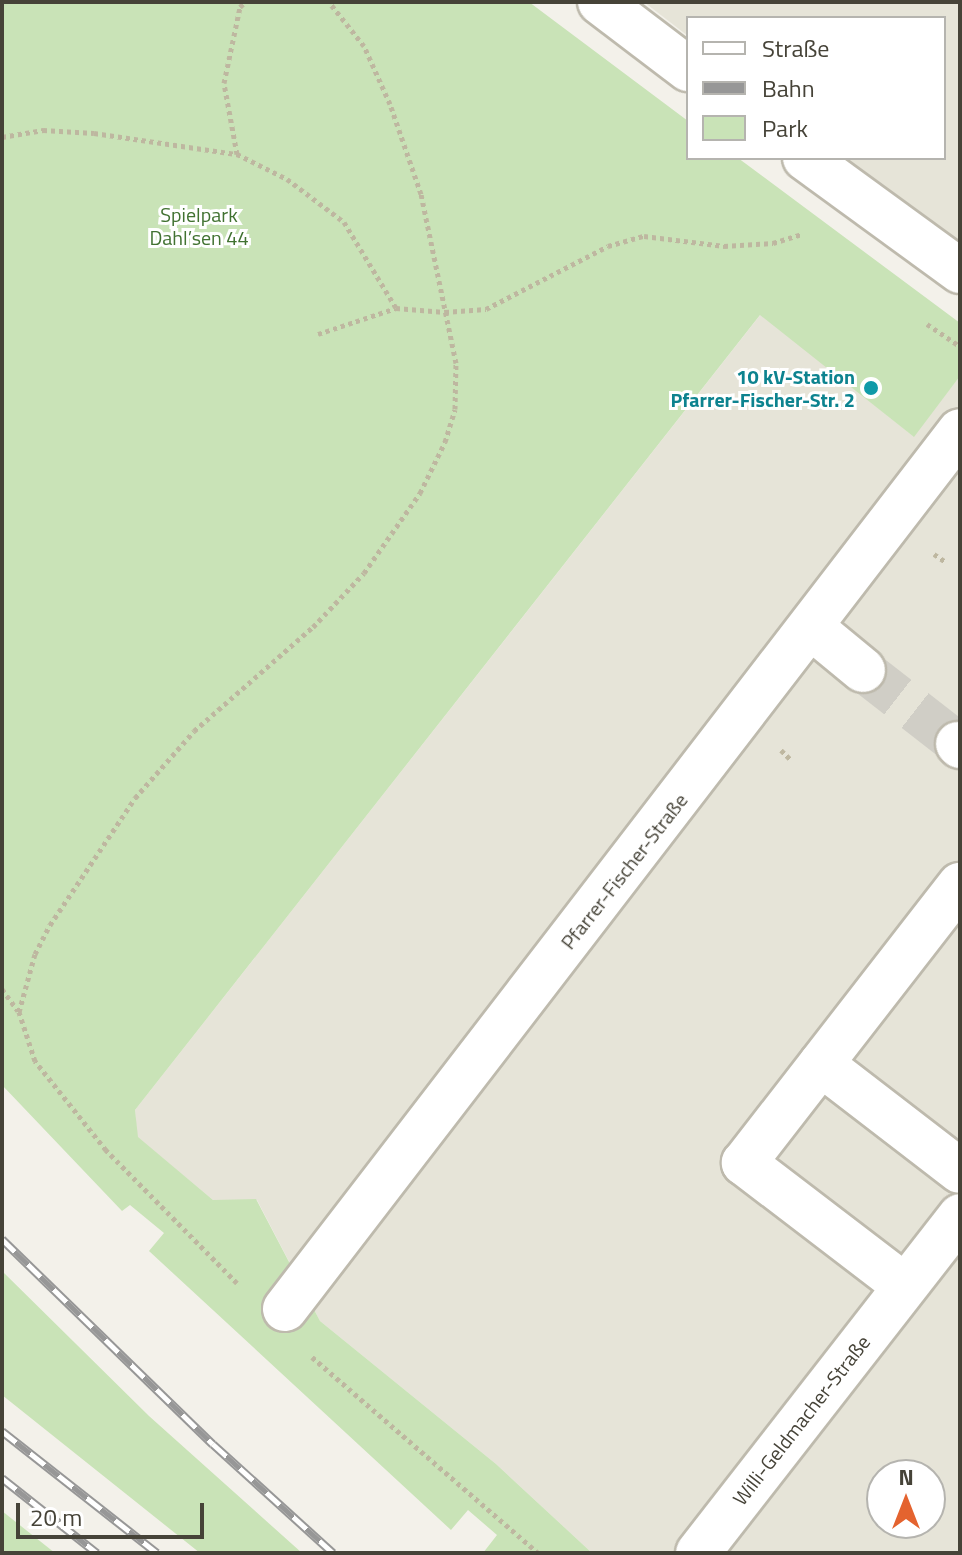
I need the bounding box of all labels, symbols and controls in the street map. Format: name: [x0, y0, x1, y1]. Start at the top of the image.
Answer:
legend: [686, 16, 946, 160]
text: Straße: [762, 30, 829, 66]
text: Bahn: [762, 70, 815, 106]
text: Park: [762, 110, 808, 146]
park label: Spielpark Dahl’sen 44: [149, 203, 249, 250]
place label: 10 kV-Station Pfarrer-Fischer-Str. 2: [670, 364, 855, 411]
marker: 10 kV-Station Pfarrer-Fischer-Str. 2: [862, 379, 880, 397]
street label: Pfarrer-Fischer-Straße: [556, 788, 692, 954]
street label: Willi-Geldmacher-Straße: [727, 1330, 875, 1510]
north arrow: [866, 1459, 946, 1539]
text: N: [898, 1460, 914, 1494]
scale bar: [20, 1487, 208, 1537]
text: 20 m: [30, 1499, 82, 1535]

